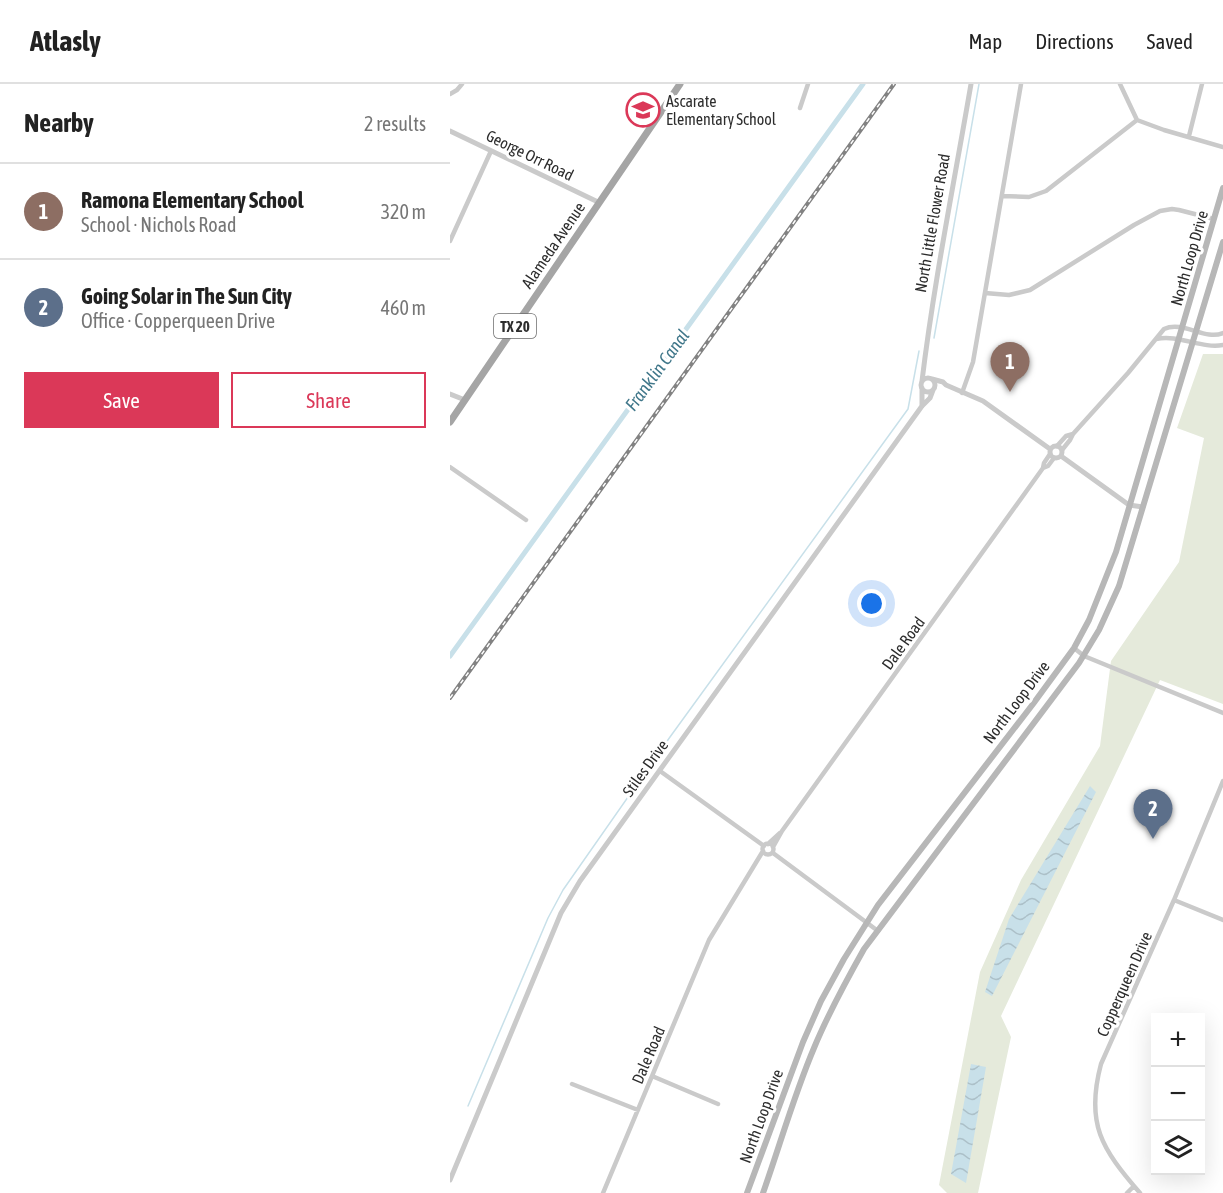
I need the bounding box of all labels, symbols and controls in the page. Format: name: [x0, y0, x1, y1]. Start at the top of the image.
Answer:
text: Atlasly: [30, 25, 101, 57]
text: Map: [968, 29, 1002, 53]
text: Directions: [1035, 29, 1114, 53]
text: Saved: [1147, 29, 1193, 53]
school or university icon: Ascarate Elementary School: [625, 92, 661, 128]
place label: Ascarate Elementary School: [666, 92, 777, 129]
text: Nearby: [24, 108, 94, 138]
text: 2 results: [364, 112, 426, 135]
street label: George Orr Road: [483, 126, 577, 185]
street label: North Little Flower Road: [911, 152, 953, 294]
text: Ramona Elementary School: [81, 187, 304, 213]
street label: Alameda Avenue: [518, 199, 588, 291]
text: 1: [39, 200, 48, 223]
text: 320 m: [381, 200, 426, 223]
street label: North Loop Drive: [1167, 208, 1212, 308]
text: School · Nichols Road: [81, 213, 237, 236]
text: Going Solar in The Sun City: [81, 283, 292, 309]
text: 2: [39, 296, 48, 319]
text: 460 m: [381, 296, 426, 319]
text: Office · Copperqueen Drive: [81, 309, 275, 332]
road number: TX 20: [494, 314, 536, 338]
water label: Franklin Canal: [621, 325, 693, 415]
pin: 1: [990, 342, 1030, 392]
button: Save: [24, 372, 219, 428]
button: Share: [231, 372, 426, 428]
your location: [857, 589, 886, 618]
street label: Dale Road: [878, 613, 928, 673]
street label: North Loop Drive: [979, 657, 1054, 747]
street label: Stiles Drive: [619, 736, 671, 800]
pin: 2: [1134, 790, 1172, 839]
street label: Copperqueen Drive: [1093, 929, 1156, 1040]
map controls: [1151, 1013, 1205, 1175]
button: +: [1151, 1013, 1205, 1067]
street label: Dale Road: [628, 1024, 668, 1086]
street label: North Loop Drive: [736, 1067, 787, 1166]
button: −: [1151, 1067, 1205, 1121]
button: layers: [1151, 1121, 1205, 1175]

